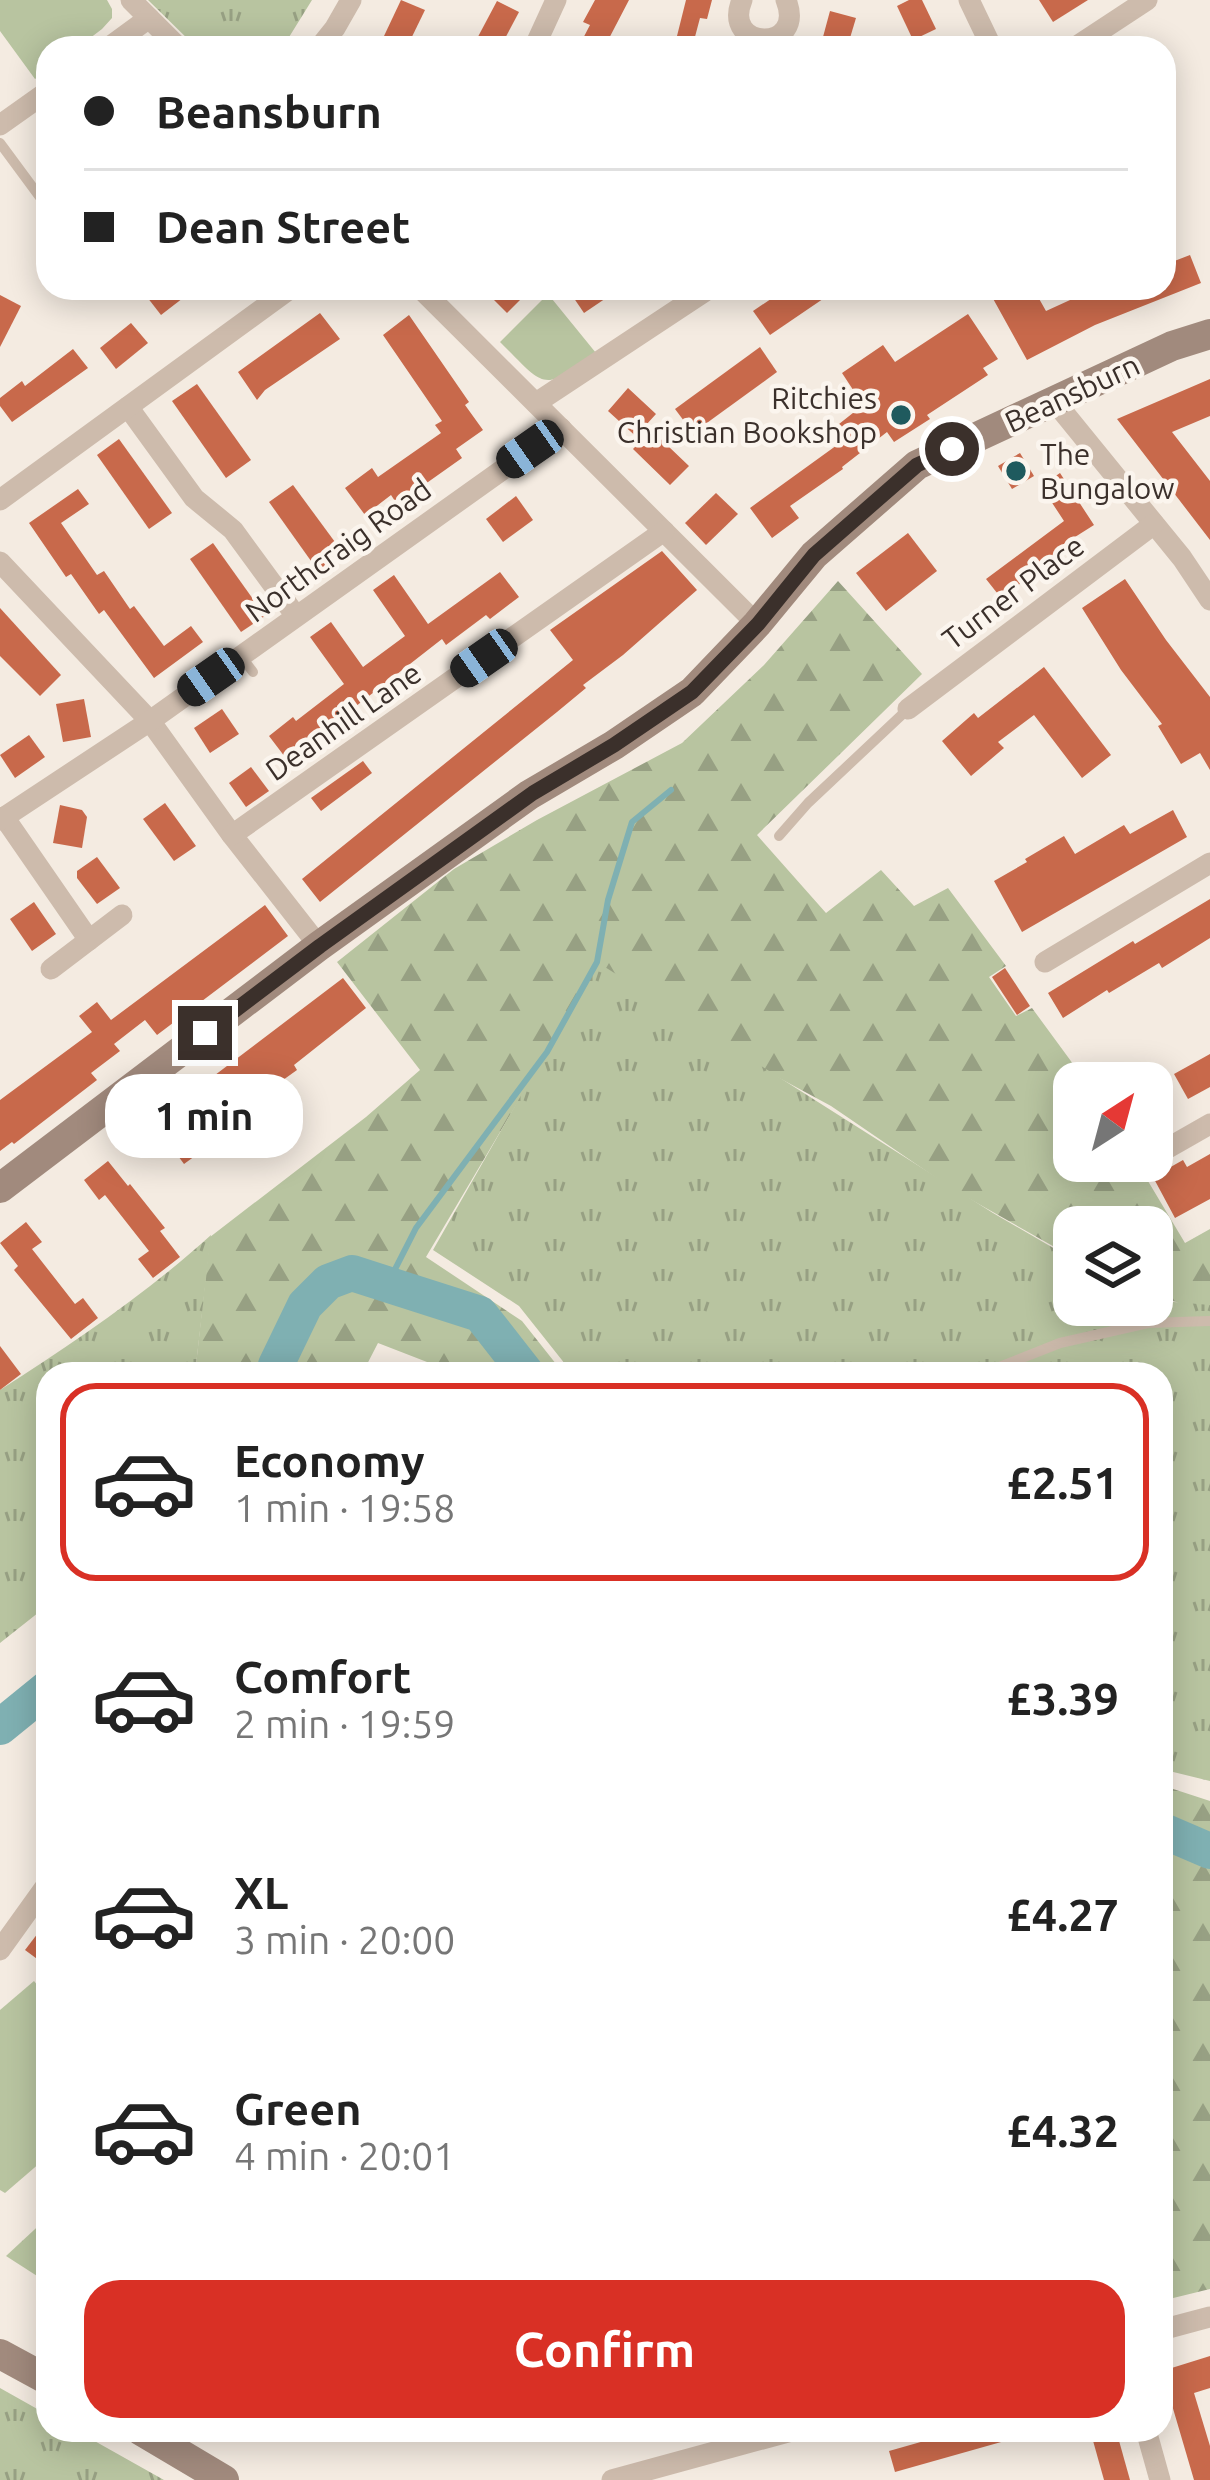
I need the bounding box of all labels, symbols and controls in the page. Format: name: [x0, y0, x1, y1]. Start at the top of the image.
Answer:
text: Beansburn: [156, 86, 382, 137]
text: Dean Street: [156, 201, 411, 252]
street label: Beansburn: [999, 347, 1145, 439]
place label: Ritchies Christian Bookshop: [617, 381, 877, 449]
marker: Ritchies Christian Bookshop: [888, 402, 914, 428]
car: [490, 414, 570, 484]
route start: [925, 422, 979, 476]
place label: The Bungalow: [1040, 437, 1175, 505]
marker: The Bungalow: [1003, 458, 1029, 484]
street label: Northcraig Road: [239, 471, 437, 629]
street label: Turner Place: [936, 528, 1090, 656]
car: [444, 623, 524, 693]
car: [171, 642, 251, 712]
street label: Deanhill Lane: [259, 655, 427, 787]
route end: [178, 1006, 232, 1060]
north arrow: [1053, 1062, 1173, 1182]
map controls: [1053, 1062, 1173, 1326]
callout: 1 min: [106, 1075, 304, 1159]
text: 1 min: [155, 1094, 253, 1137]
button: layers: [1053, 1206, 1173, 1326]
icon: car: [90, 1428, 198, 1536]
text: Economy: [234, 1435, 425, 1486]
text: £2.51: [1006, 1457, 1119, 1508]
text: 1 min · 19:58: [234, 1486, 455, 1529]
icon: car: [90, 1644, 198, 1752]
text: Comfort: [234, 1651, 411, 1702]
text: £3.39: [1006, 1673, 1119, 1724]
text: 2 min · 19:59: [234, 1702, 455, 1745]
icon: car: [90, 1860, 198, 1968]
text: XL: [234, 1867, 288, 1918]
text: £4.27: [1006, 1889, 1119, 1940]
text: 3 min · 20:00: [234, 1918, 455, 1961]
icon: car: [90, 2076, 198, 2184]
text: Green: [234, 2083, 361, 2134]
text: £4.32: [1006, 2105, 1119, 2156]
text: 4 min · 20:01: [234, 2134, 455, 2177]
button: Confirm: [84, 2280, 1125, 2418]

